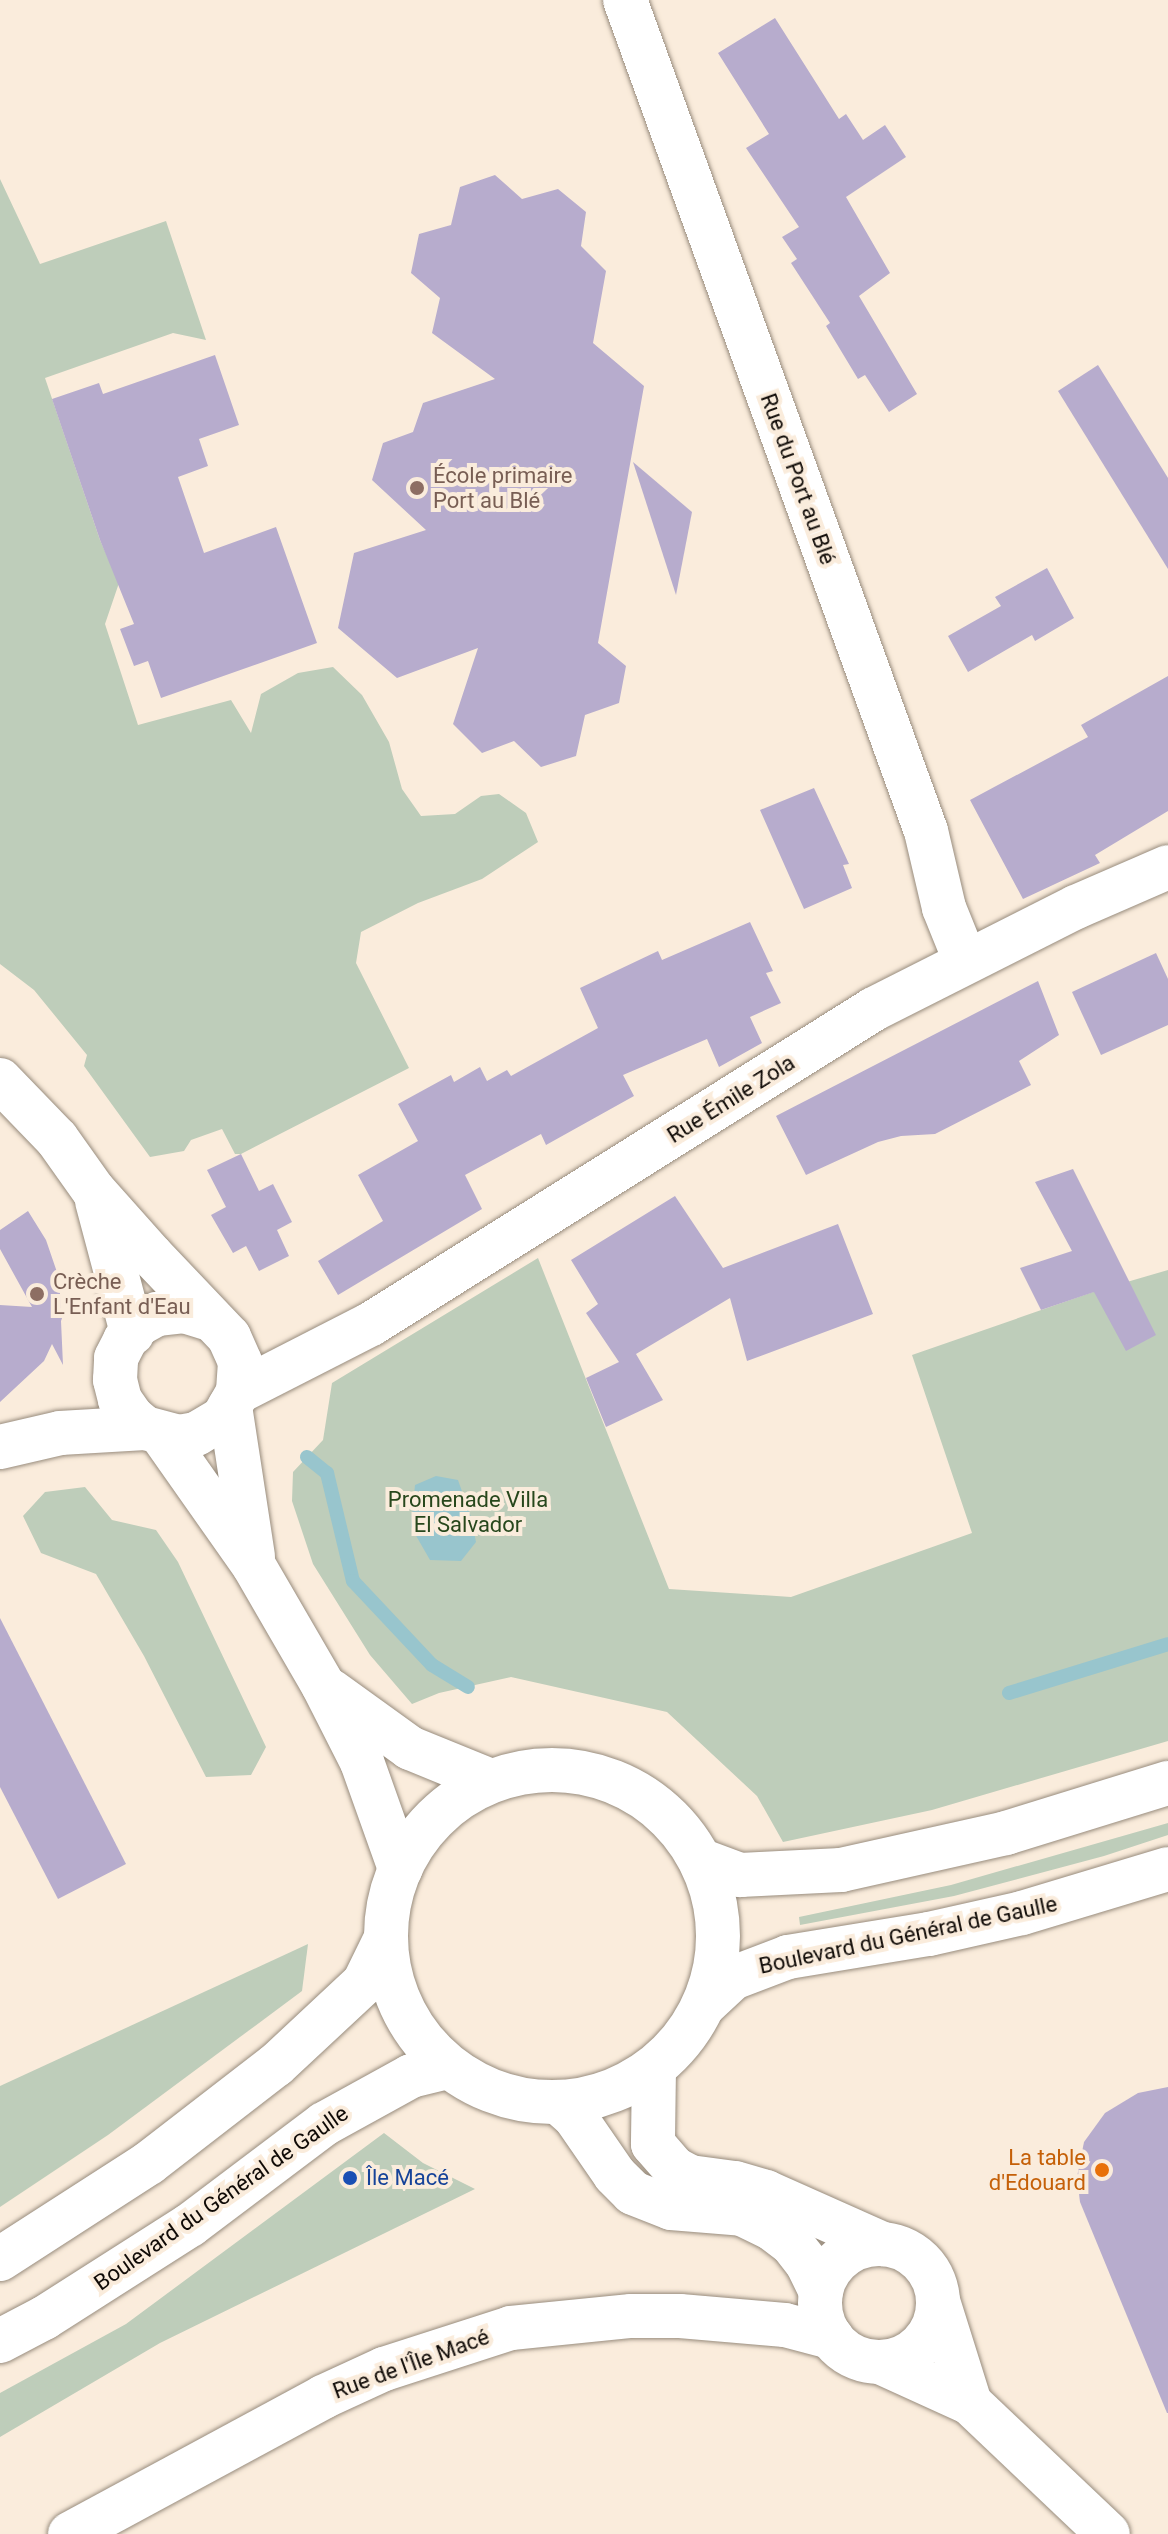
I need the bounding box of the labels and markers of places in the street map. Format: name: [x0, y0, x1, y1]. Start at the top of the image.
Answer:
place label: École primaire Port au Blé: [433, 462, 573, 514]
marker: École primaire Port au Blé: [408, 479, 426, 497]
place label: Crèche L'Enfant d'Eau: [53, 1268, 191, 1320]
marker: Crèche L'Enfant d'Eau: [28, 1285, 46, 1303]
place label: La table d'Edouard: [989, 2144, 1086, 2196]
marker: La table d'Edouard: [1093, 2161, 1111, 2179]
place label: Île Macé: [366, 2165, 449, 2191]
marker: Île Macé: [341, 2169, 359, 2187]

